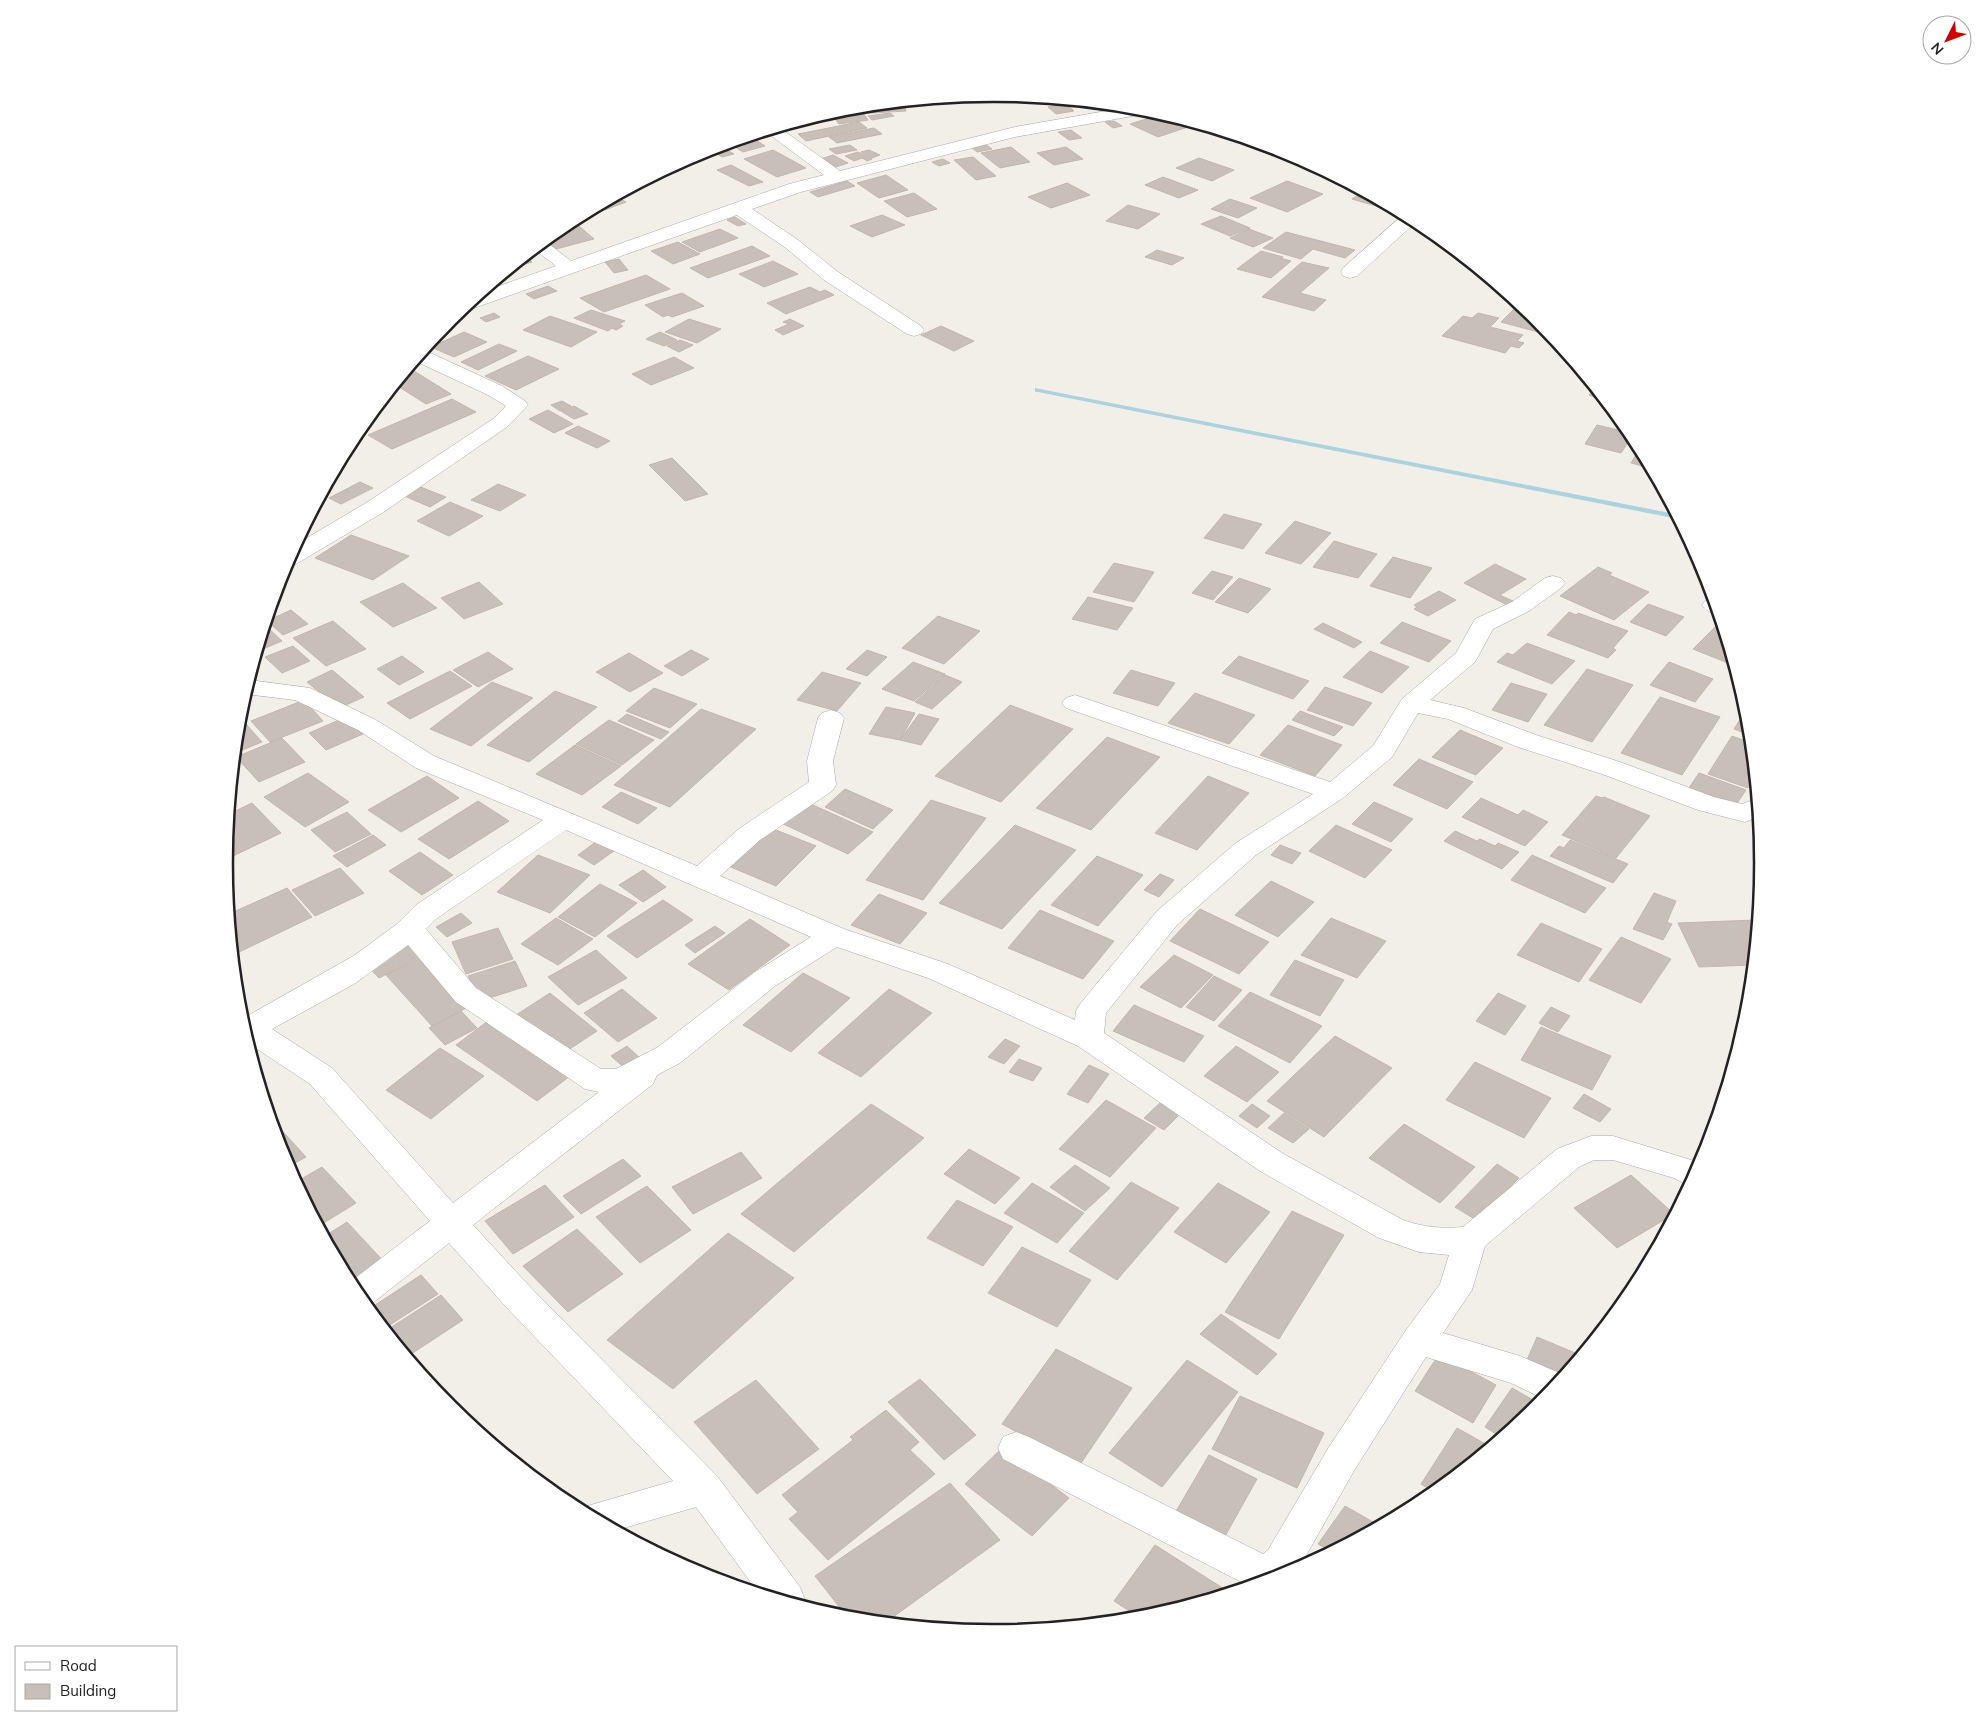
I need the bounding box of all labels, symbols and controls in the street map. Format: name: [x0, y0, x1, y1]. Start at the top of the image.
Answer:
north arrow: [1922, 15, 1972, 65]
text: N: [1927, 39, 1948, 59]
legend: [15, 1646, 178, 1711]
text: Road: [60, 1656, 97, 1675]
text: Building: [60, 1681, 116, 1700]

